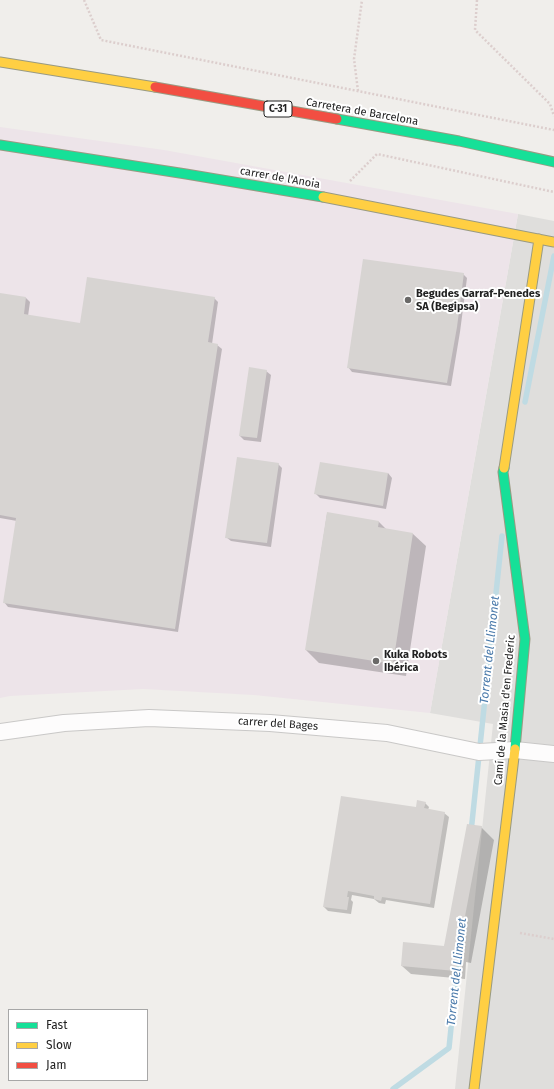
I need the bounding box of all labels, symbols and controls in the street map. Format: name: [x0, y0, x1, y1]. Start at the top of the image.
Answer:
street label: Carretera de Barcelona: [305, 96, 419, 128]
road number: C-31: [264, 101, 292, 117]
street label: carrer de l'Anoia: [239, 164, 321, 192]
place label: Begudes Garraf-Penedes SA (Begipsa): [416, 287, 540, 313]
marker: Begudes Garraf-Penedes SA (Begipsa): [403, 295, 413, 305]
water label: Torrent del Llimonet: [477, 595, 503, 705]
street label: Camí de la Masia d'en Frederic: [492, 634, 518, 786]
place label: Kuka Robots Ibérica: [384, 648, 447, 674]
marker: Kuka Robots Ibérica: [371, 656, 381, 666]
street label: carrer del Bages: [237, 715, 319, 733]
water label: Torrent del Llimonet: [444, 917, 470, 1027]
legend: [8, 1009, 148, 1081]
text: Fast: [46, 1018, 68, 1032]
text: Slow: [46, 1038, 72, 1052]
text: Jam: [46, 1058, 66, 1072]

